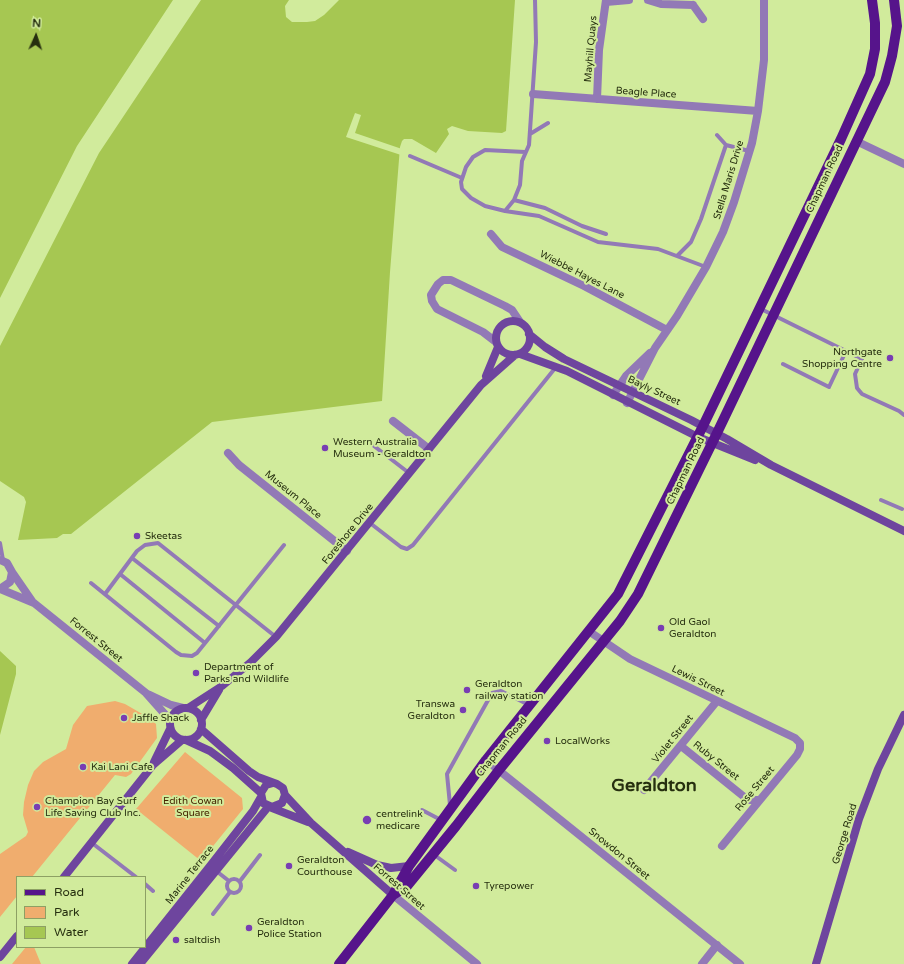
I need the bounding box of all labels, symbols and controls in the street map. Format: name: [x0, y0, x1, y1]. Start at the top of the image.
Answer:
street label: Mayhill Quays: [582, 15, 600, 83]
north arrow: [16, 16, 56, 56]
text: N: [32, 17, 41, 30]
street label: Beagle Place: [615, 85, 677, 101]
street label: Stella Maris Drive: [711, 139, 747, 221]
street label: Chapman Road: [804, 143, 846, 215]
street label: Wiebbe Hayes Lane: [538, 248, 626, 302]
place label: Northgate Shopping Centre: [802, 346, 882, 370]
marker: Northgate Shopping Centre: [885, 353, 895, 363]
street label: Bayly Street: [626, 374, 682, 408]
street label: Chapman Road: [664, 435, 708, 507]
place label: Western Australia Museum - Geraldton: [333, 436, 431, 460]
marker: Western Australia Museum - Geraldton: [320, 443, 330, 453]
street label: Museum Place: [262, 468, 324, 522]
street label: Foreshore Drive: [320, 501, 376, 567]
place label: Skeetas: [145, 530, 182, 542]
marker: Skeetas: [132, 531, 142, 541]
street label: Forrest Street: [67, 615, 125, 665]
place label: Old Gaol Geraldton: [669, 616, 716, 640]
marker: Old Gaol Geraldton: [656, 623, 666, 633]
place label: Department of Parks and Wildlife: [204, 661, 289, 684]
street label: Lewis Street: [669, 663, 727, 699]
marker: Department of Parks and Wildlife: [191, 668, 201, 678]
place label: Geraldton railway station: [475, 678, 543, 702]
marker: Geraldton railway station: [462, 685, 472, 695]
place label: Transwa Geraldton: [408, 698, 455, 722]
marker: Transwa Geraldton: [458, 705, 468, 715]
place label: Jaffle Shack: [132, 712, 189, 724]
street label: Violet Street: [650, 712, 696, 766]
marker: Jaffle Shack: [119, 713, 129, 723]
street label: Chapman Road: [474, 715, 530, 779]
place label: LocalWorks: [555, 735, 610, 747]
marker: LocalWorks: [542, 736, 552, 746]
street label: Ruby Street: [690, 739, 742, 783]
place label: Kai Lani Cafe: [91, 761, 153, 773]
marker: Kai Lani Cafe: [78, 762, 88, 772]
street label: Rose Street: [733, 764, 777, 814]
district label: Geraldton: [611, 775, 697, 797]
place label: Champion Bay Surf Life Saving Club Inc.: [45, 795, 141, 818]
park label: Edith Cowan Square: [163, 795, 223, 818]
marker: Champion Bay Surf Life Saving Club Inc.: [32, 802, 42, 812]
street label: George Road: [830, 802, 860, 866]
place label: centrelink medicare: [376, 808, 423, 832]
marker: centrelink medicare: [361, 814, 373, 826]
street label: Snowdon Street: [586, 826, 652, 882]
street label: Marine Terrace: [163, 843, 217, 907]
place label: Geraldton Courthouse: [297, 854, 352, 878]
marker: Geraldton Courthouse: [284, 861, 294, 871]
street label: Forrest Street: [371, 861, 427, 913]
legend: [16, 876, 146, 948]
place label: Tyrepower: [484, 880, 534, 892]
marker: Tyrepower: [471, 881, 481, 891]
text: Road: [54, 885, 84, 899]
text: Park: [54, 905, 80, 919]
place label: Geraldton Police Station: [257, 916, 322, 940]
marker: Geraldton Police Station: [244, 923, 254, 933]
text: Water: [54, 925, 88, 939]
place label: saltdish: [184, 934, 220, 946]
marker: saltdish: [171, 935, 181, 945]

